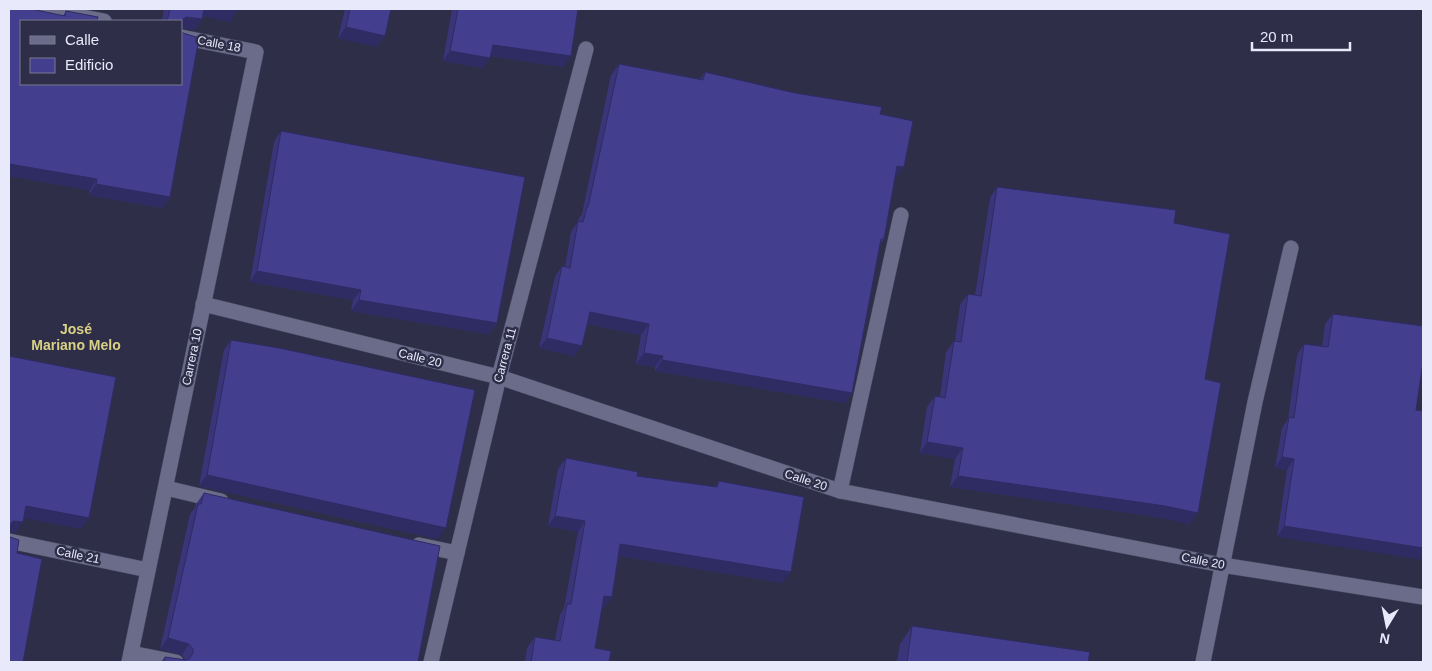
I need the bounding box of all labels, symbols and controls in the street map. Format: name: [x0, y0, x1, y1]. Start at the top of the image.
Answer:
legend: [20, 20, 182, 85]
scale bar: [1252, 20, 1350, 52]
text: 20 m: [1260, 28, 1293, 45]
text: Calle: [65, 31, 99, 48]
street label: Calle 18: [196, 33, 242, 55]
text: Edificio: [65, 56, 113, 73]
district label: José Mariano Melo: [31, 321, 121, 353]
street label: Carrera 11: [491, 326, 519, 384]
street label: Carrera 10: [179, 327, 205, 387]
street label: Calle 20: [397, 346, 443, 370]
street label: Calle 20: [783, 467, 829, 494]
street label: Calle 21: [55, 544, 101, 566]
street label: Calle 20: [1180, 550, 1226, 572]
north arrow: [1362, 601, 1412, 651]
text: N: [1378, 630, 1391, 648]

